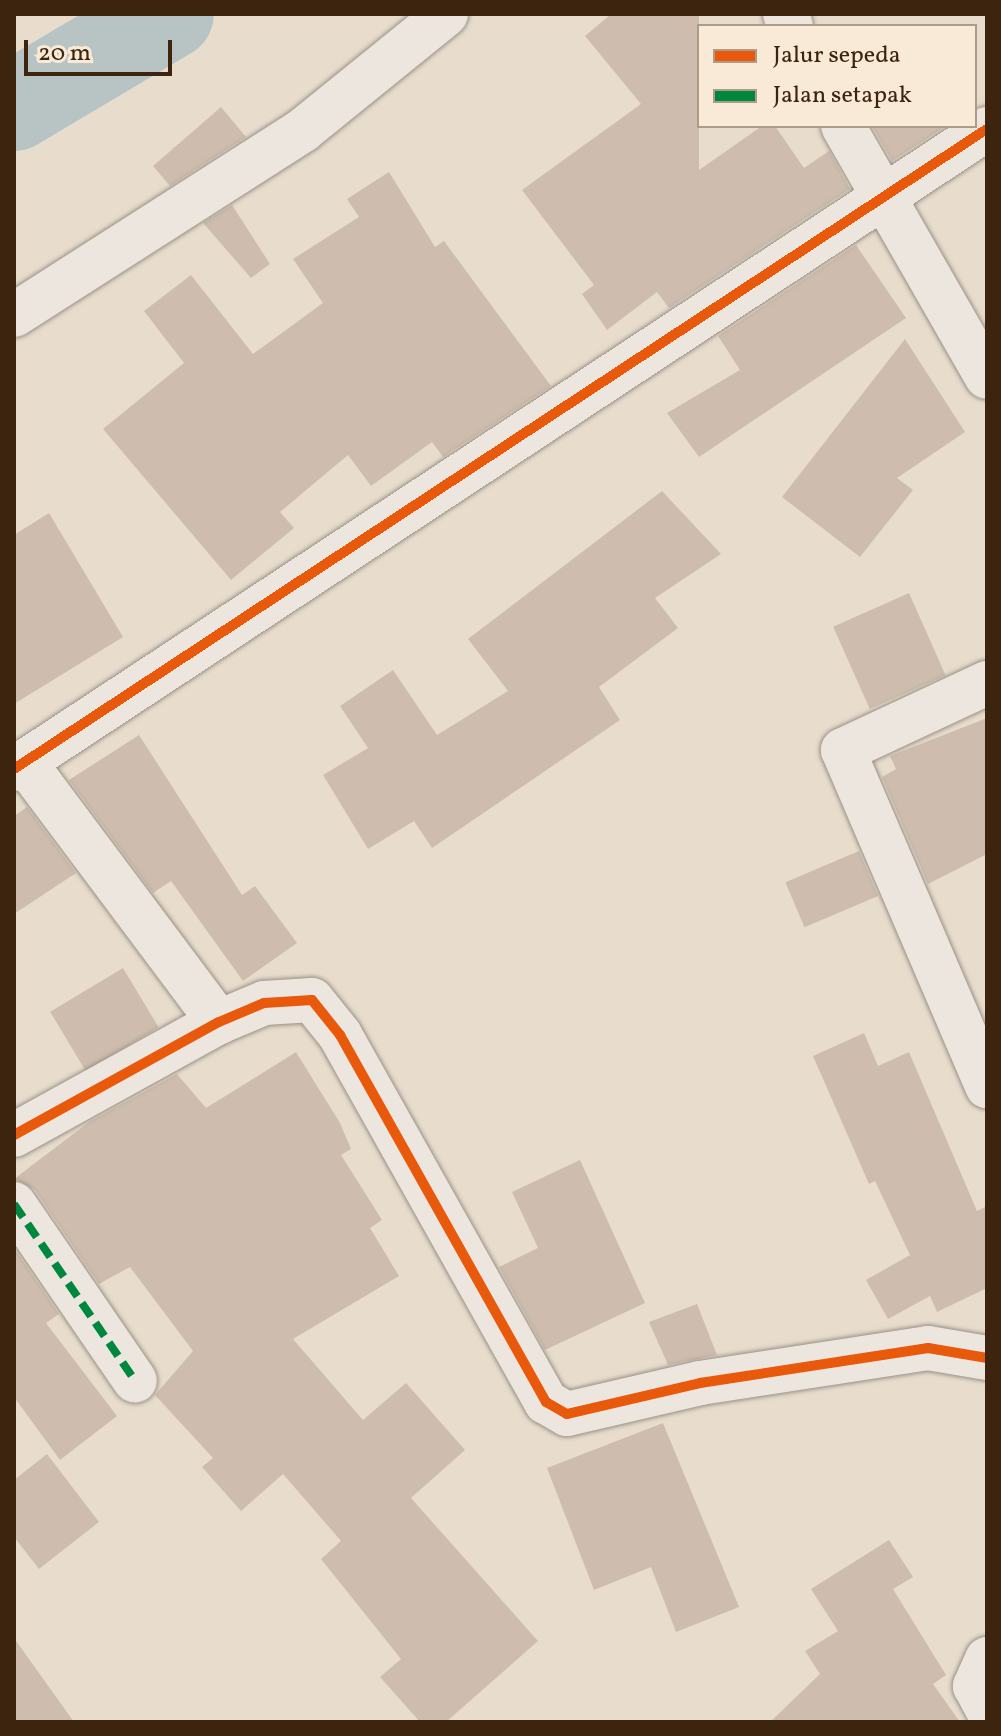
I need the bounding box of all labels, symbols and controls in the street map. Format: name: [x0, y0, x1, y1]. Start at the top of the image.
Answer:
scale bar: [28, 24, 176, 74]
legend: [697, 24, 977, 128]
text: 20 m: [38, 37, 91, 71]
text: Jalur sepeda: [773, 39, 901, 73]
text: Jalan setapak: [773, 79, 912, 113]

